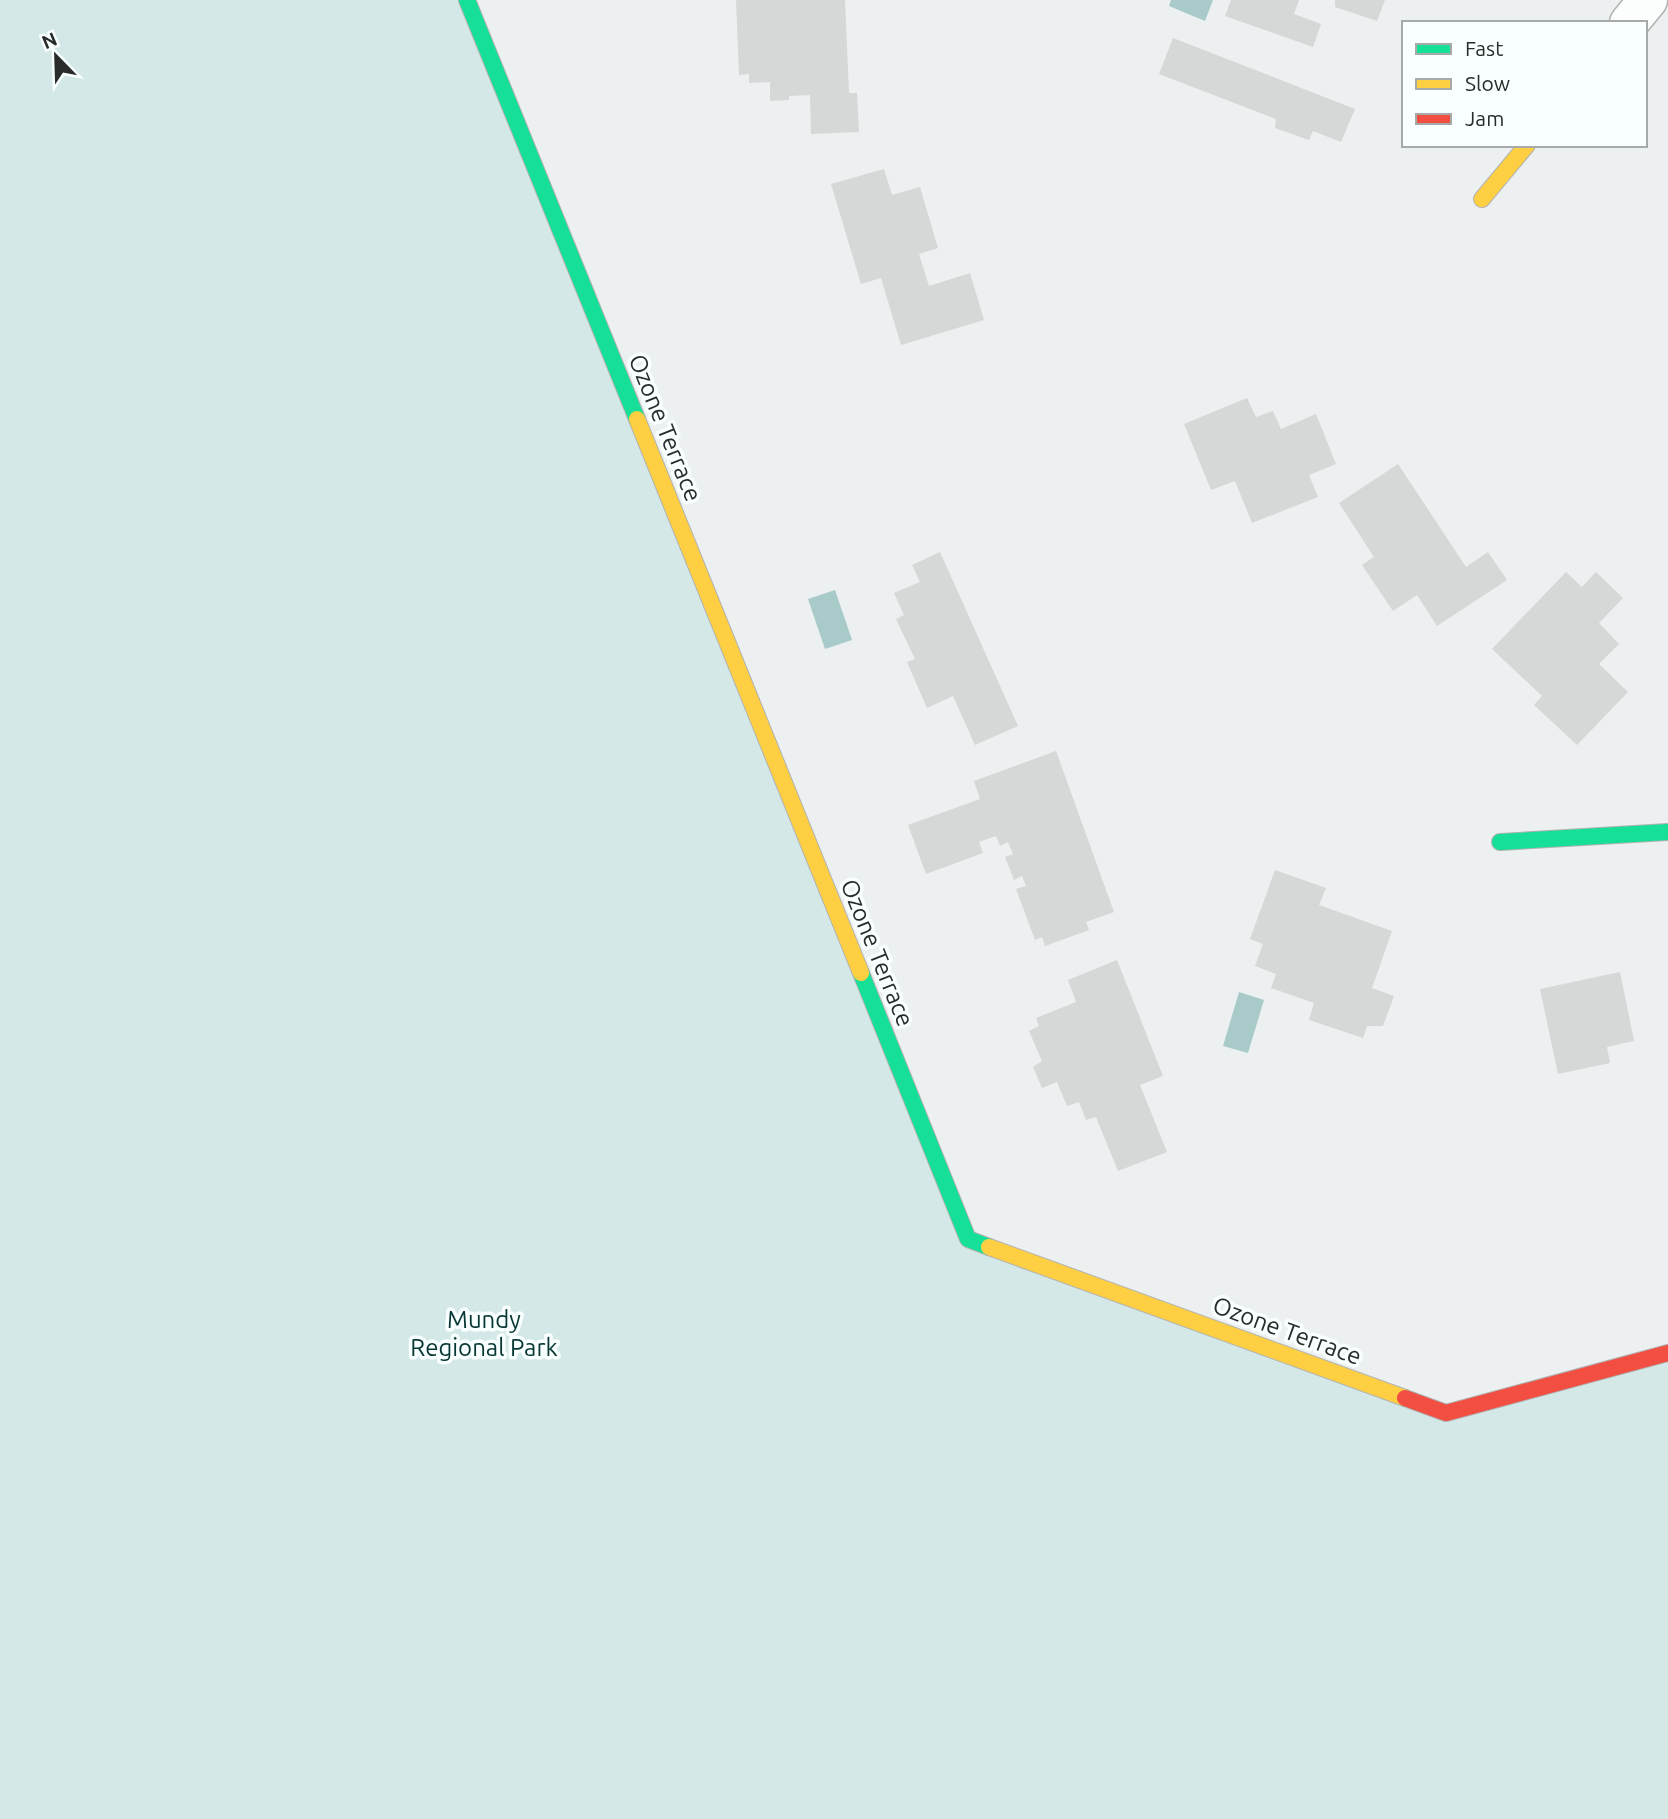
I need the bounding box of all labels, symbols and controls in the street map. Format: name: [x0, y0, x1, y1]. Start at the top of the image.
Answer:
north arrow: [21, 21, 91, 91]
legend: [1402, 21, 1647, 147]
text: N: [39, 27, 60, 53]
text: Fast: [1465, 36, 1503, 60]
text: Slow: [1465, 71, 1510, 95]
text: Jam: [1465, 106, 1504, 130]
street label: Ozone Terrace: [624, 350, 707, 505]
street label: Ozone Terrace: [836, 875, 919, 1030]
street label: Ozone Terrace: [1209, 1291, 1365, 1370]
park label: Mundy Regional Park: [410, 1306, 558, 1361]

